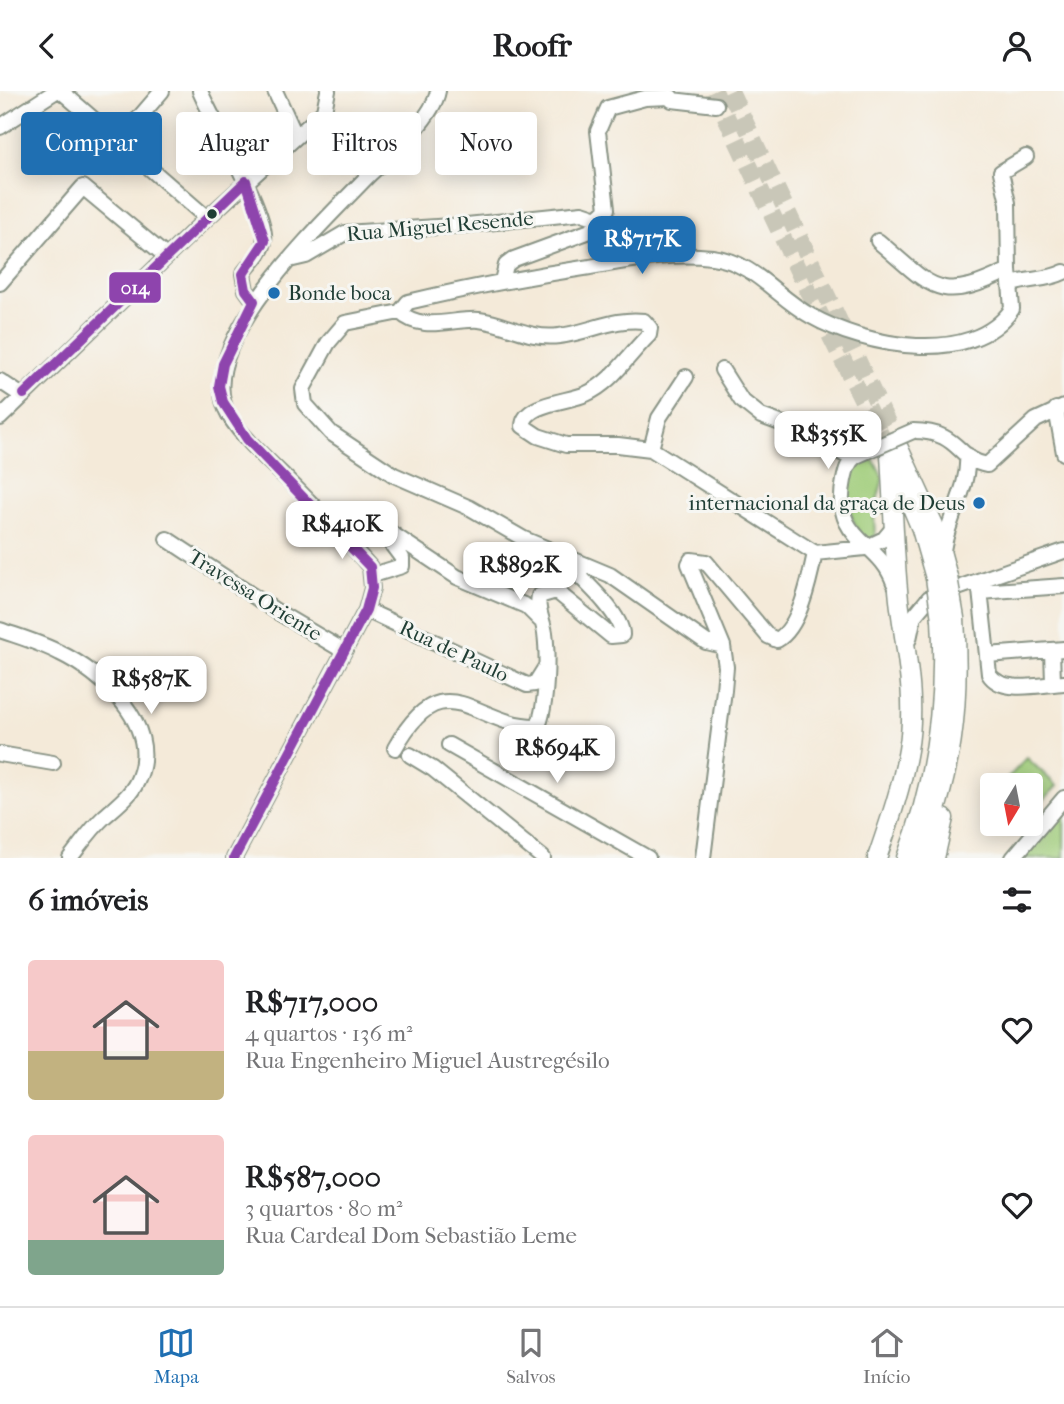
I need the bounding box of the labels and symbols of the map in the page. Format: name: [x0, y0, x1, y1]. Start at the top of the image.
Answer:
street label: Rua Miguel Resende: [345, 206, 535, 246]
unlabelled marker: [205, 207, 219, 221]
pin: R$717K: [585, 216, 699, 276]
line badge: 014: [108, 271, 162, 304]
text: 014: [121, 277, 150, 299]
place label: Bonde boca: [288, 281, 391, 305]
marker: Bonde boca: [266, 285, 282, 301]
pin: R$355K: [771, 411, 885, 471]
place label: internacional da graça de Deus: [689, 491, 965, 515]
marker: internacional da graça de Deus: [971, 495, 987, 511]
pin: R$410K: [285, 501, 399, 561]
pin: R$892K: [463, 543, 577, 602]
street label: Travessa Oriente: [184, 544, 326, 646]
street label: Rua de Paulo: [396, 615, 512, 687]
pin: R$587K: [94, 657, 208, 716]
pin: R$694K: [500, 725, 614, 785]
north arrow: [980, 773, 1043, 837]

